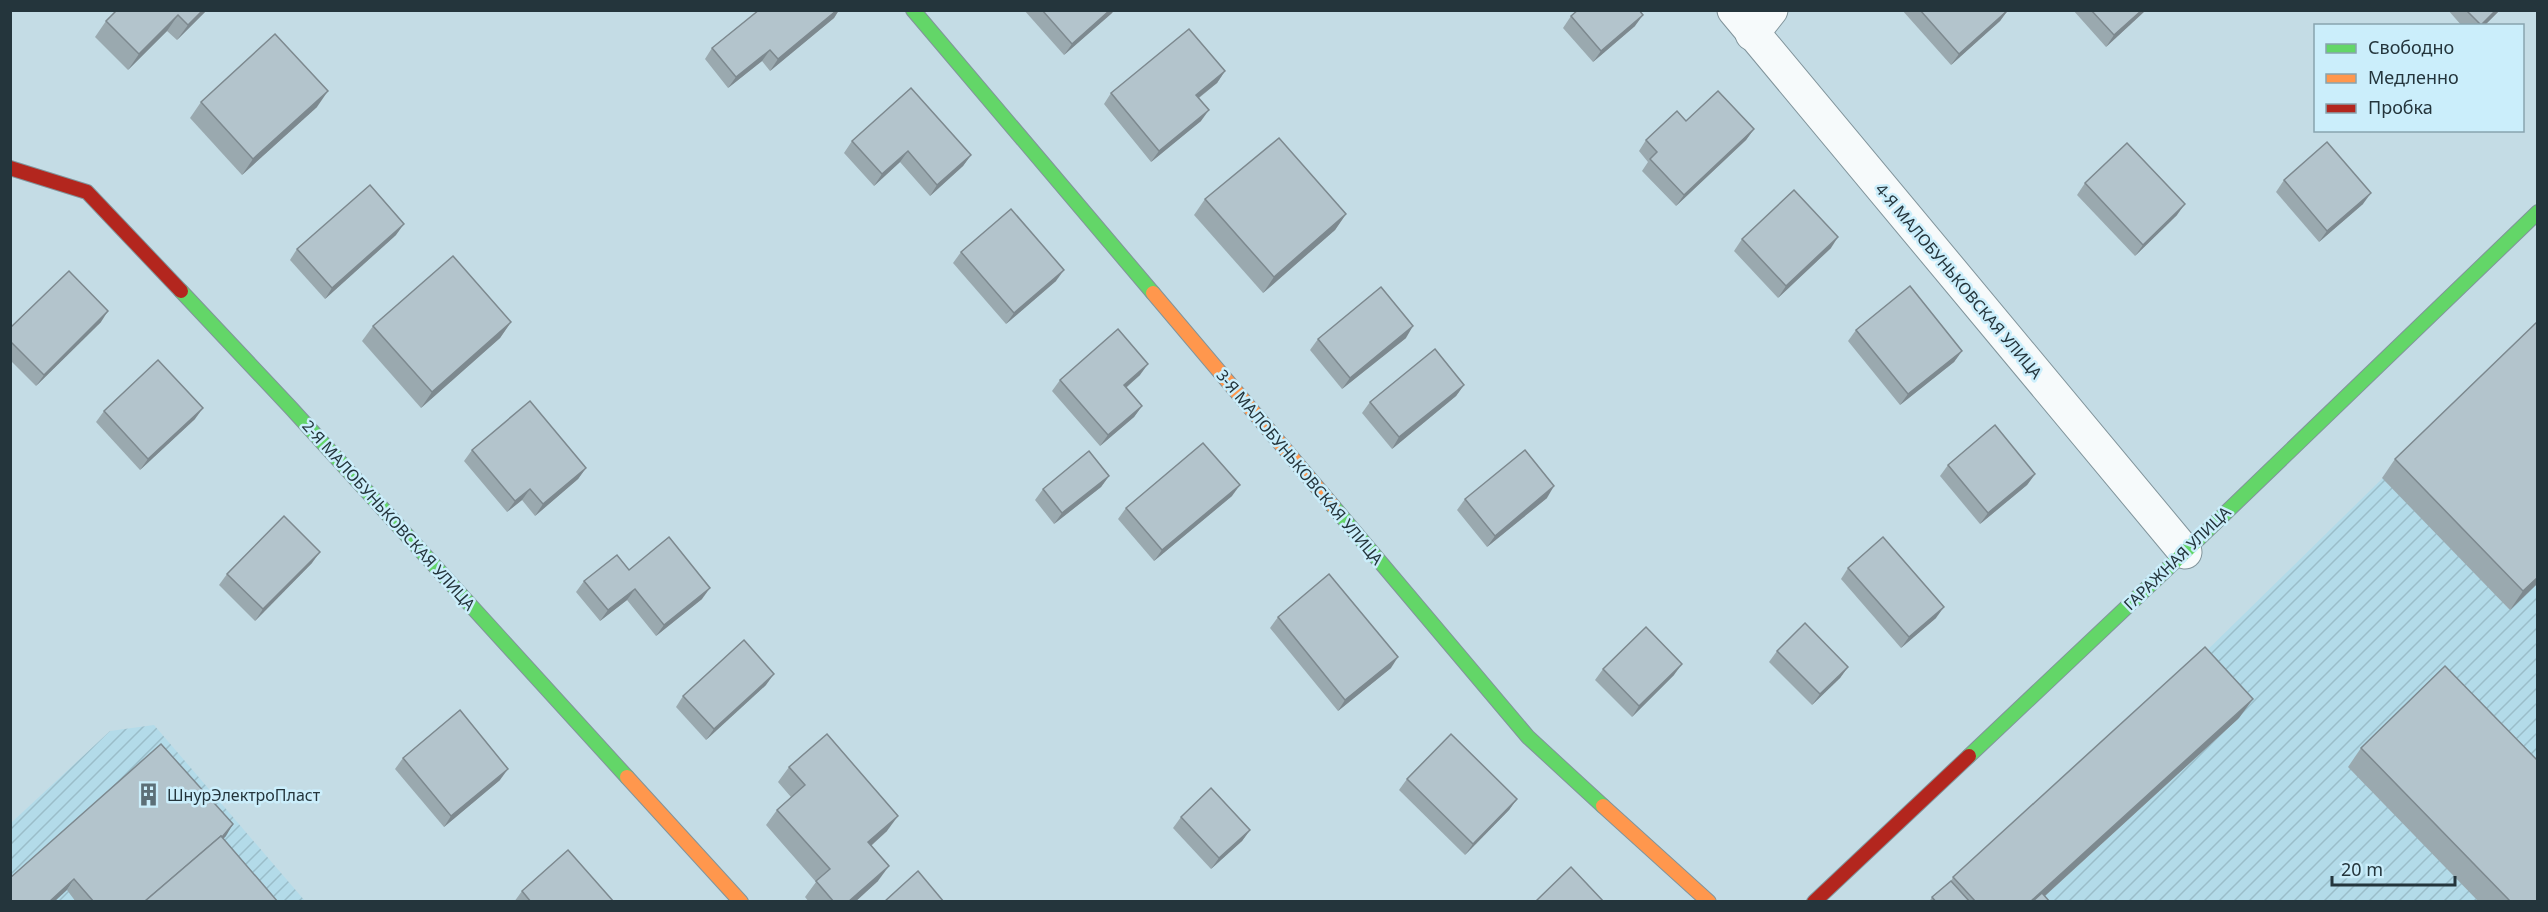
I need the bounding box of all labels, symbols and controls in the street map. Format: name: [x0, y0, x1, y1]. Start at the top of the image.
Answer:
legend: [2314, 24, 2524, 132]
text: Свободно: [2368, 35, 2454, 59]
text: Медленно: [2368, 65, 2459, 89]
text: Пробка: [2368, 95, 2433, 119]
street label: 4-Я МАЛОБУНЬКОВСКАЯ УЛИЦА: [1871, 179, 2048, 384]
street label: 3-Я МАЛОБУНЬКОВСКАЯ УЛИЦА: [1212, 365, 1389, 570]
street label: 2-Я МАЛОБУНЬКОВСКАЯ УЛИЦА: [298, 415, 481, 615]
street label: ГАРАЖНАЯ УЛИЦА: [2119, 501, 2236, 615]
building icon: ШнурЭлектроПласт: [136, 782, 162, 808]
place label: ШнурЭлектроПласт: [167, 784, 321, 806]
scale bar: [2332, 849, 2455, 887]
text: 20 m: [2341, 857, 2383, 881]

